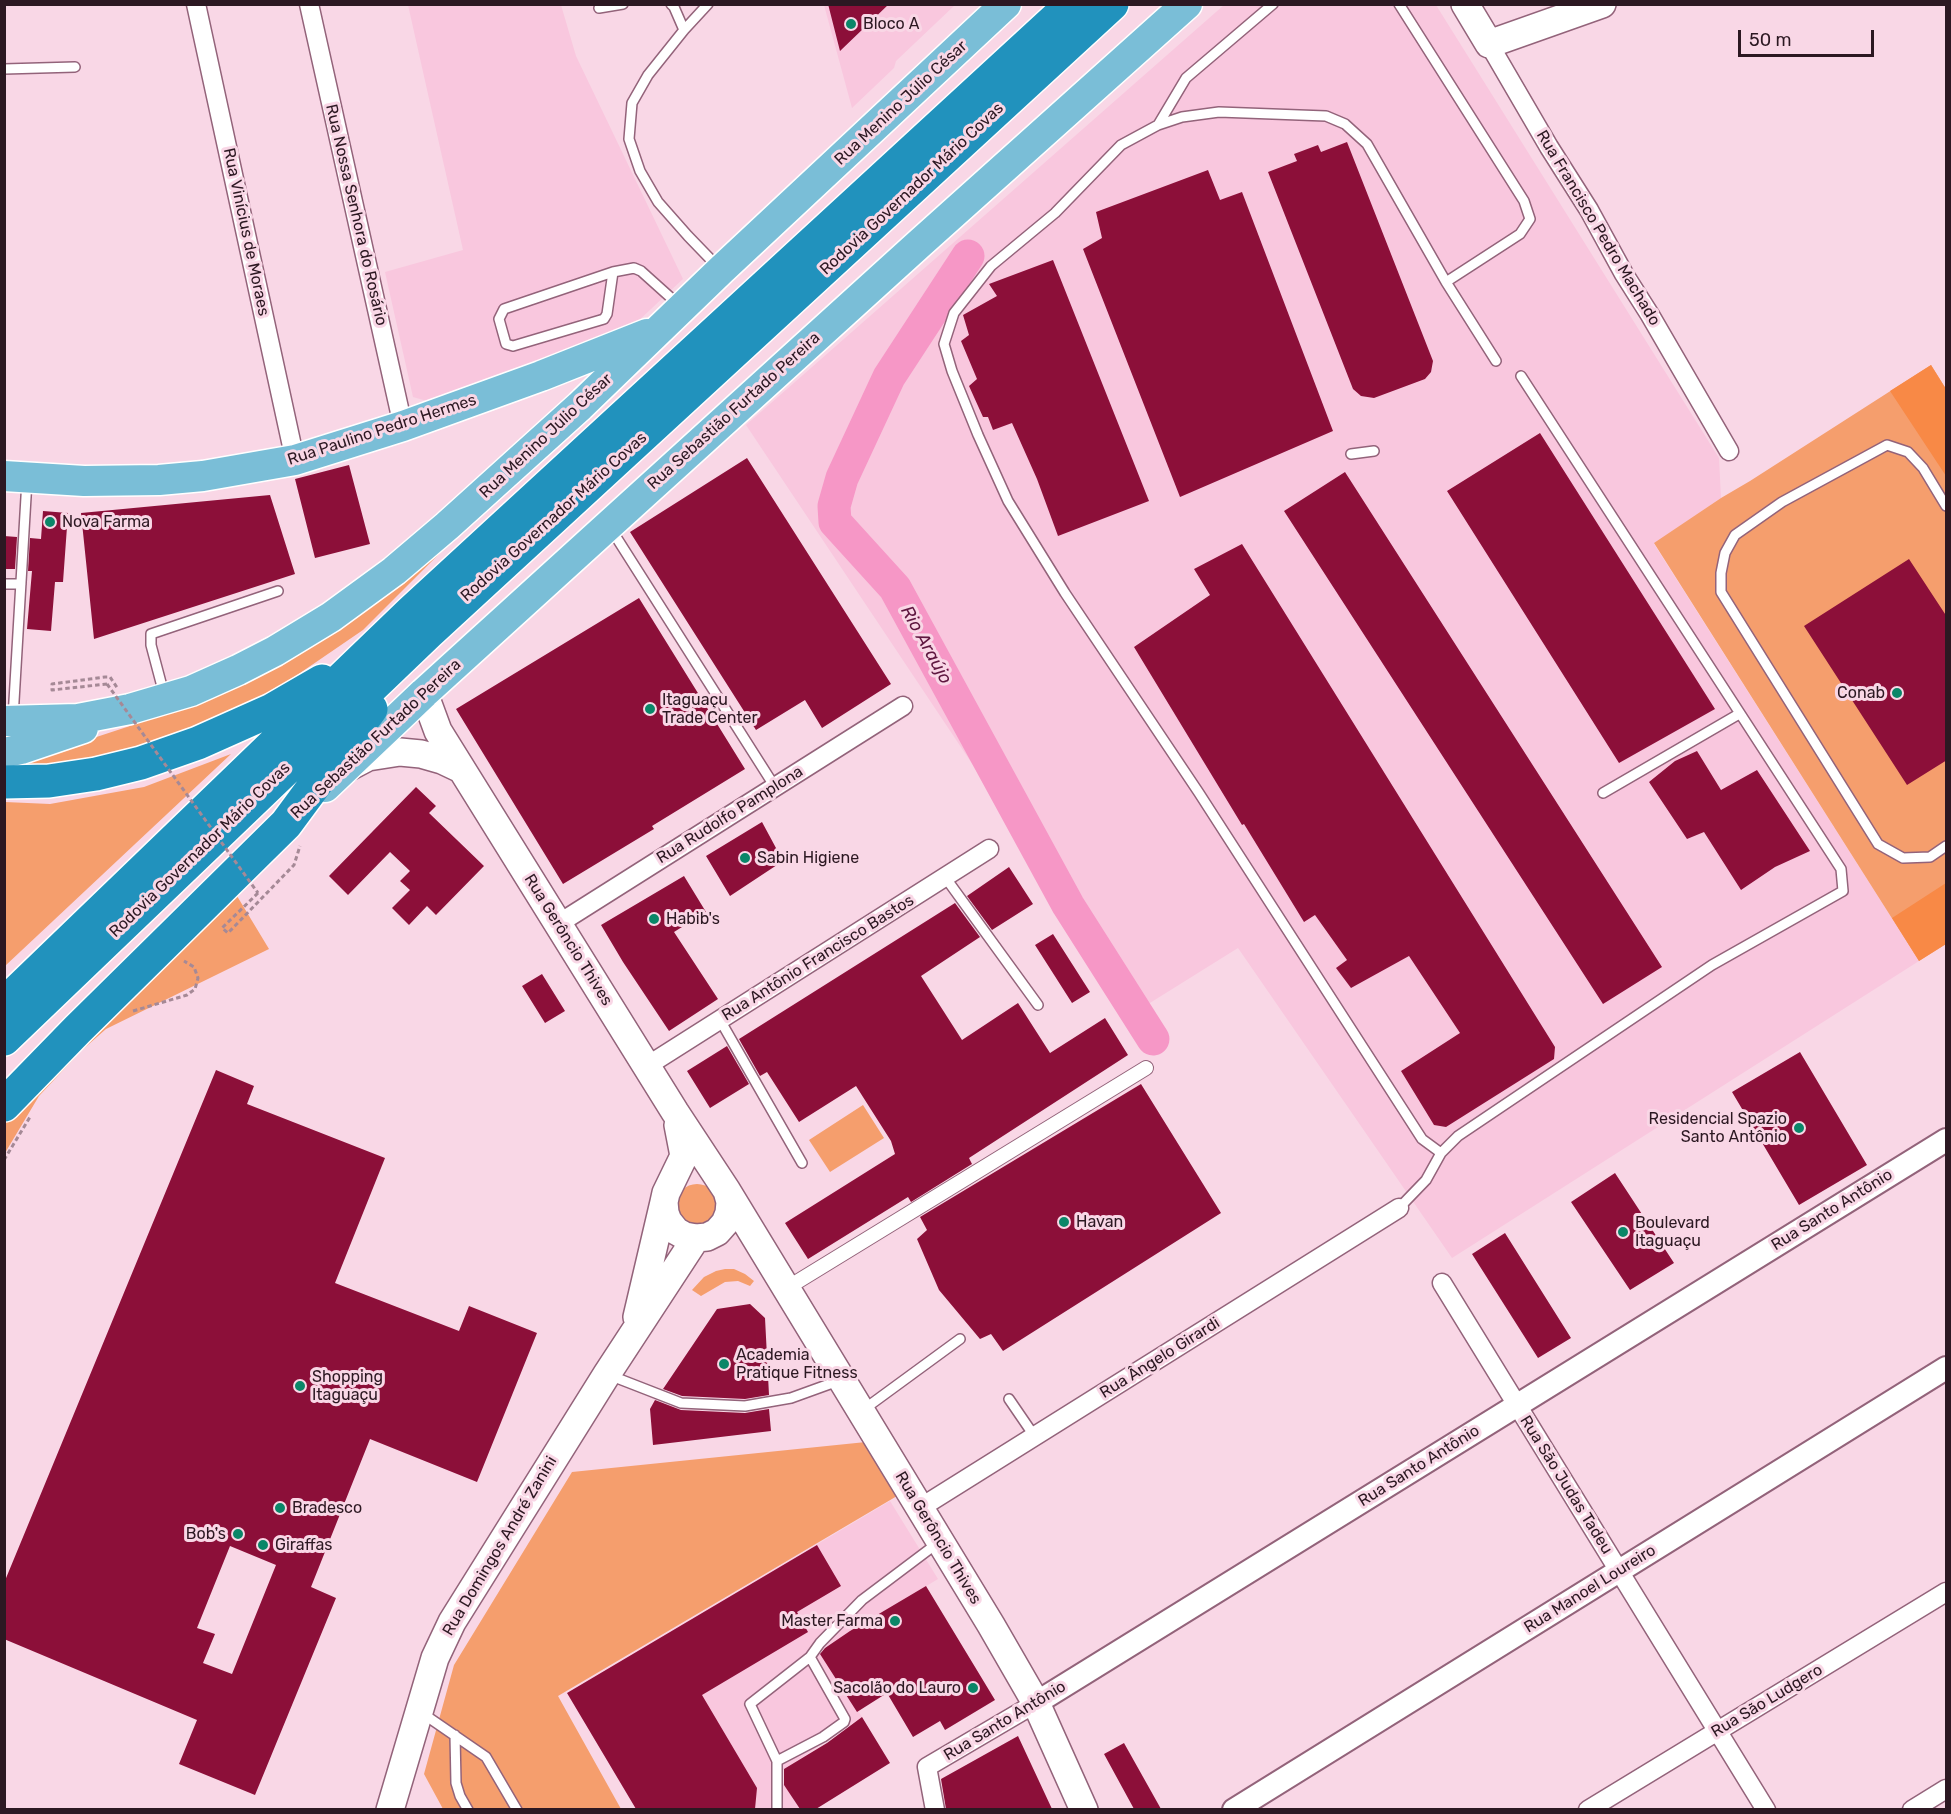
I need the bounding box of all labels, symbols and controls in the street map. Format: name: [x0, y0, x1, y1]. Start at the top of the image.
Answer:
place label: Bloco A: [863, 14, 919, 34]
marker: Bloco A: [844, 17, 858, 31]
scale bar: [1741, 18, 1878, 56]
text: 50 m: [1749, 29, 1792, 51]
street label: Rua Menino Júlio César: [831, 37, 971, 169]
street label: Rodovia Governador Mário Covas: [816, 99, 1008, 279]
street label: Rua Nossa Senhora do Rosário: [321, 102, 391, 328]
street label: Rua Francisco Pedro Machado: [1532, 127, 1664, 329]
street label: Rua Vinícius de Moraes: [219, 146, 273, 318]
street label: Rua Sebastião Furtado Pereira: [644, 328, 824, 494]
street label: Rua Menino Júlio César: [476, 370, 616, 502]
street label: Rua Paulino Pedro Hermes: [285, 390, 479, 470]
street label: Rodovia Governador Mário Covas: [457, 428, 651, 606]
place label: Nova Farma: [62, 512, 150, 532]
marker: Nova Farma: [43, 515, 57, 529]
water label: Rio Araújo: [896, 602, 956, 688]
street label: Rua Sebastião Furtado Pereira: [287, 655, 465, 823]
place label: Conab: [1837, 683, 1885, 703]
marker: Conab: [1890, 686, 1904, 700]
place label: Itaguaçu Trade Center: [662, 690, 758, 728]
marker: Itaguaçu Trade Center: [643, 702, 657, 716]
street label: Rodovia Governador Mário Covas: [106, 758, 294, 942]
street label: Rua Rudolfo Pamplona: [653, 762, 807, 868]
place label: Sabin Higiene: [757, 848, 859, 868]
marker: Sabin Higiene: [738, 851, 752, 865]
street label: Rua Gerôncio Thives: [520, 871, 616, 1009]
street label: Rua Antônio Francisco Bastos: [718, 891, 918, 1025]
place label: Habib's: [666, 909, 720, 929]
marker: Habib's: [647, 912, 661, 926]
place label: Residencial Spazio Santo Antônio: [1649, 1109, 1787, 1147]
marker: Residencial Spazio Santo Antônio: [1792, 1121, 1806, 1135]
street label: Rua Santo Antônio: [1768, 1165, 1896, 1255]
place label: Havan: [1076, 1212, 1123, 1232]
place label: Boulevard Itaguaçu: [1635, 1213, 1710, 1251]
marker: Havan: [1057, 1215, 1071, 1229]
marker: Boulevard Itaguaçu: [1616, 1225, 1630, 1239]
street label: Rua Ângelo Girardi: [1097, 1313, 1223, 1403]
place label: Academia Pratique Fitness: [736, 1345, 858, 1383]
marker: Academia Pratique Fitness: [717, 1357, 731, 1371]
place label: Shopping Itaguaçu: [312, 1367, 383, 1405]
marker: Shopping Itaguaçu: [293, 1379, 307, 1393]
street label: Rua São Judas Tadeu: [1516, 1412, 1616, 1558]
street label: Rua Santo Antônio: [1355, 1421, 1483, 1511]
street label: Rua Domingos André Zanini: [439, 1453, 561, 1639]
street label: Rua Gerôncio Thives: [891, 1468, 985, 1608]
place label: Bradesco: [292, 1498, 362, 1518]
marker: Bradesco: [273, 1501, 287, 1515]
place label: Bob's: [186, 1524, 226, 1544]
marker: Bob's: [231, 1527, 245, 1541]
place label: Giraffas: [275, 1535, 332, 1555]
marker: Giraffas: [256, 1538, 270, 1552]
street label: Rua Manoel Loureiro: [1521, 1541, 1659, 1637]
place label: Master Farma: [781, 1611, 883, 1631]
marker: Master Farma: [888, 1614, 902, 1628]
street label: Rua São Ludgero: [1708, 1660, 1826, 1742]
street label: Rua Santo Antônio: [940, 1677, 1070, 1765]
place label: Sacolão do Lauro: [833, 1678, 961, 1698]
marker: Sacolão do Lauro: [966, 1681, 980, 1695]

